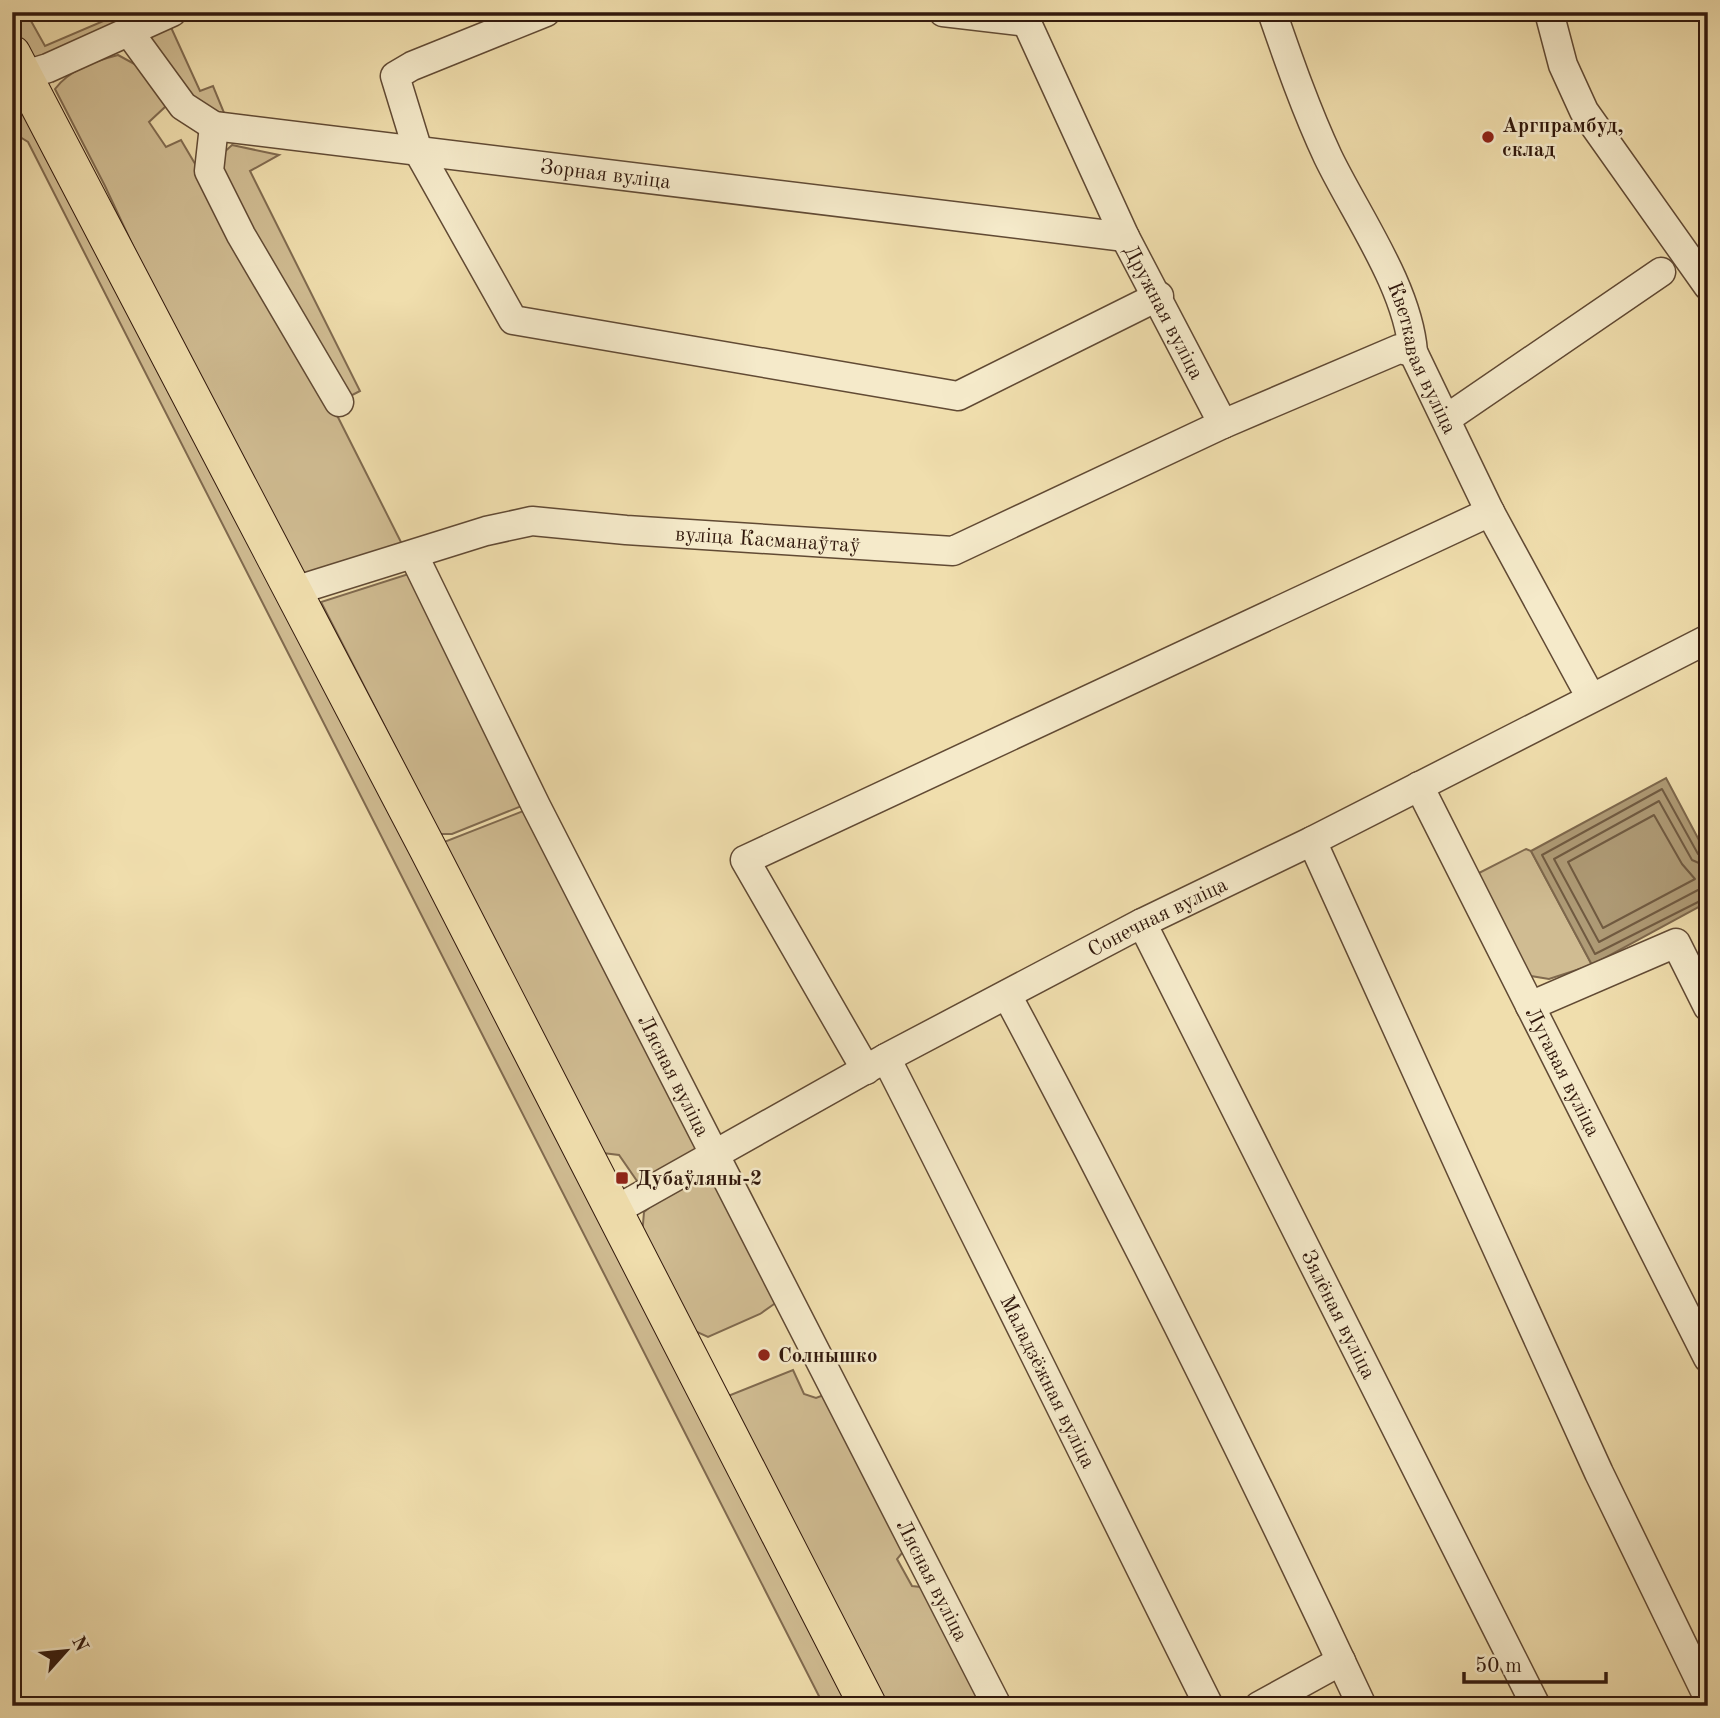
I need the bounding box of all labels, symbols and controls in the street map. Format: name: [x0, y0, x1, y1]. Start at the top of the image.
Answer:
place label: Аргпрамбуд, склад: [1502, 116, 1624, 161]
marker: Аргпрамбуд, склад: [1480, 129, 1496, 145]
street label: Зорная вуліца: [539, 157, 672, 194]
street label: Дружная вуліца: [1119, 242, 1207, 383]
street label: Кветкавая вуліца: [1383, 279, 1460, 437]
street label: вуліца Касманаўтаў: [675, 524, 861, 557]
street label: Сонечная вуліца: [1085, 874, 1231, 962]
street label: Лугавая вуліца: [1521, 1004, 1603, 1140]
street label: Лясная вуліца: [633, 1012, 712, 1140]
place label: Дубаўляны-2: [636, 1169, 762, 1190]
marker: Дубаўляны-2: [614, 1170, 630, 1186]
street label: Зялёная вуліца: [1296, 1247, 1379, 1383]
street label: Маладзёжная вуліца: [995, 1292, 1098, 1472]
place label: Солнышко: [778, 1346, 878, 1367]
marker: Солнышко: [756, 1347, 772, 1363]
street label: Лясная вуліца: [891, 1517, 971, 1645]
north arrow: [32, 1616, 102, 1686]
text: N: [67, 1634, 91, 1656]
scale bar: [1464, 1641, 1606, 1685]
text: 50 m: [1475, 1656, 1522, 1677]

